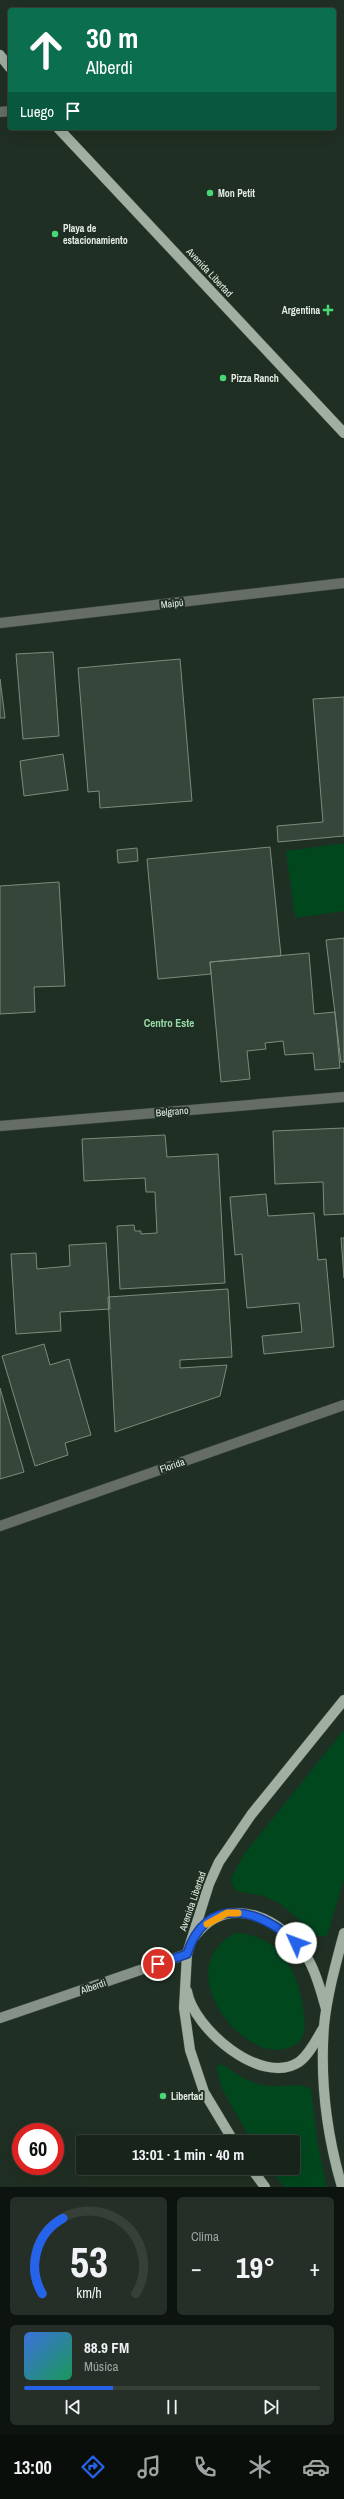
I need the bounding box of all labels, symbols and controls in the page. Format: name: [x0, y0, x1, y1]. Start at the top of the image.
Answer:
text: 30 m: [86, 19, 138, 57]
icon: ahead: [20, 24, 72, 76]
text: Alberdi: [86, 55, 133, 80]
icon: arrive: [62, 100, 84, 122]
text: Luego: [20, 101, 54, 122]
place label: Mon Petit: [218, 187, 255, 200]
marker: Mon Petit: [205, 188, 215, 198]
place label: Playa de estacionamiento: [63, 222, 128, 247]
marker: Playa de estacionamiento: [50, 229, 60, 239]
street label: Avenida Libertad: [183, 244, 236, 300]
place label: Argentina: [282, 304, 320, 317]
marker: Argentina: [323, 305, 333, 315]
place label: Pizza Ranch: [231, 372, 279, 385]
marker: Pizza Ranch: [218, 373, 228, 383]
street label: Maipú: [160, 596, 184, 611]
district label: Centro Este: [144, 1016, 194, 1030]
street label: Belgrano: [155, 1104, 189, 1119]
street label: Florida: [158, 1455, 187, 1476]
street label: Avenida Libertad: [176, 1870, 209, 1934]
position arrow: [275, 1922, 317, 1964]
pin: [141, 1947, 175, 1981]
icon: arrive: [147, 1953, 169, 1975]
street label: Alberdi: [78, 1976, 108, 1997]
place label: Libertad: [171, 2090, 203, 2103]
marker: Libertad: [158, 2091, 168, 2101]
speed limit sign: 60: [12, 2123, 64, 2175]
text: 13:01 · 1 min · 40 m: [132, 2144, 244, 2165]
text: Clima: [191, 2228, 219, 2245]
text: 53: [70, 2234, 107, 2290]
text: 19°: [236, 2247, 275, 2287]
text: −: [191, 2253, 202, 2283]
text: +: [309, 2253, 320, 2283]
text: km/h: [76, 2283, 101, 2302]
text: 88.9 FM: [84, 2337, 129, 2358]
text: Música: [84, 2358, 118, 2375]
icon: previous: [62, 2396, 84, 2418]
icon: pause: [161, 2396, 183, 2418]
icon: next: [260, 2396, 282, 2418]
icon: directions: [79, 2453, 107, 2481]
icon: music: [135, 2453, 163, 2481]
icon: phone: [191, 2453, 219, 2481]
icon: climate: [246, 2453, 274, 2481]
icon: car: [302, 2453, 330, 2481]
text: 13:00: [14, 2455, 52, 2480]

